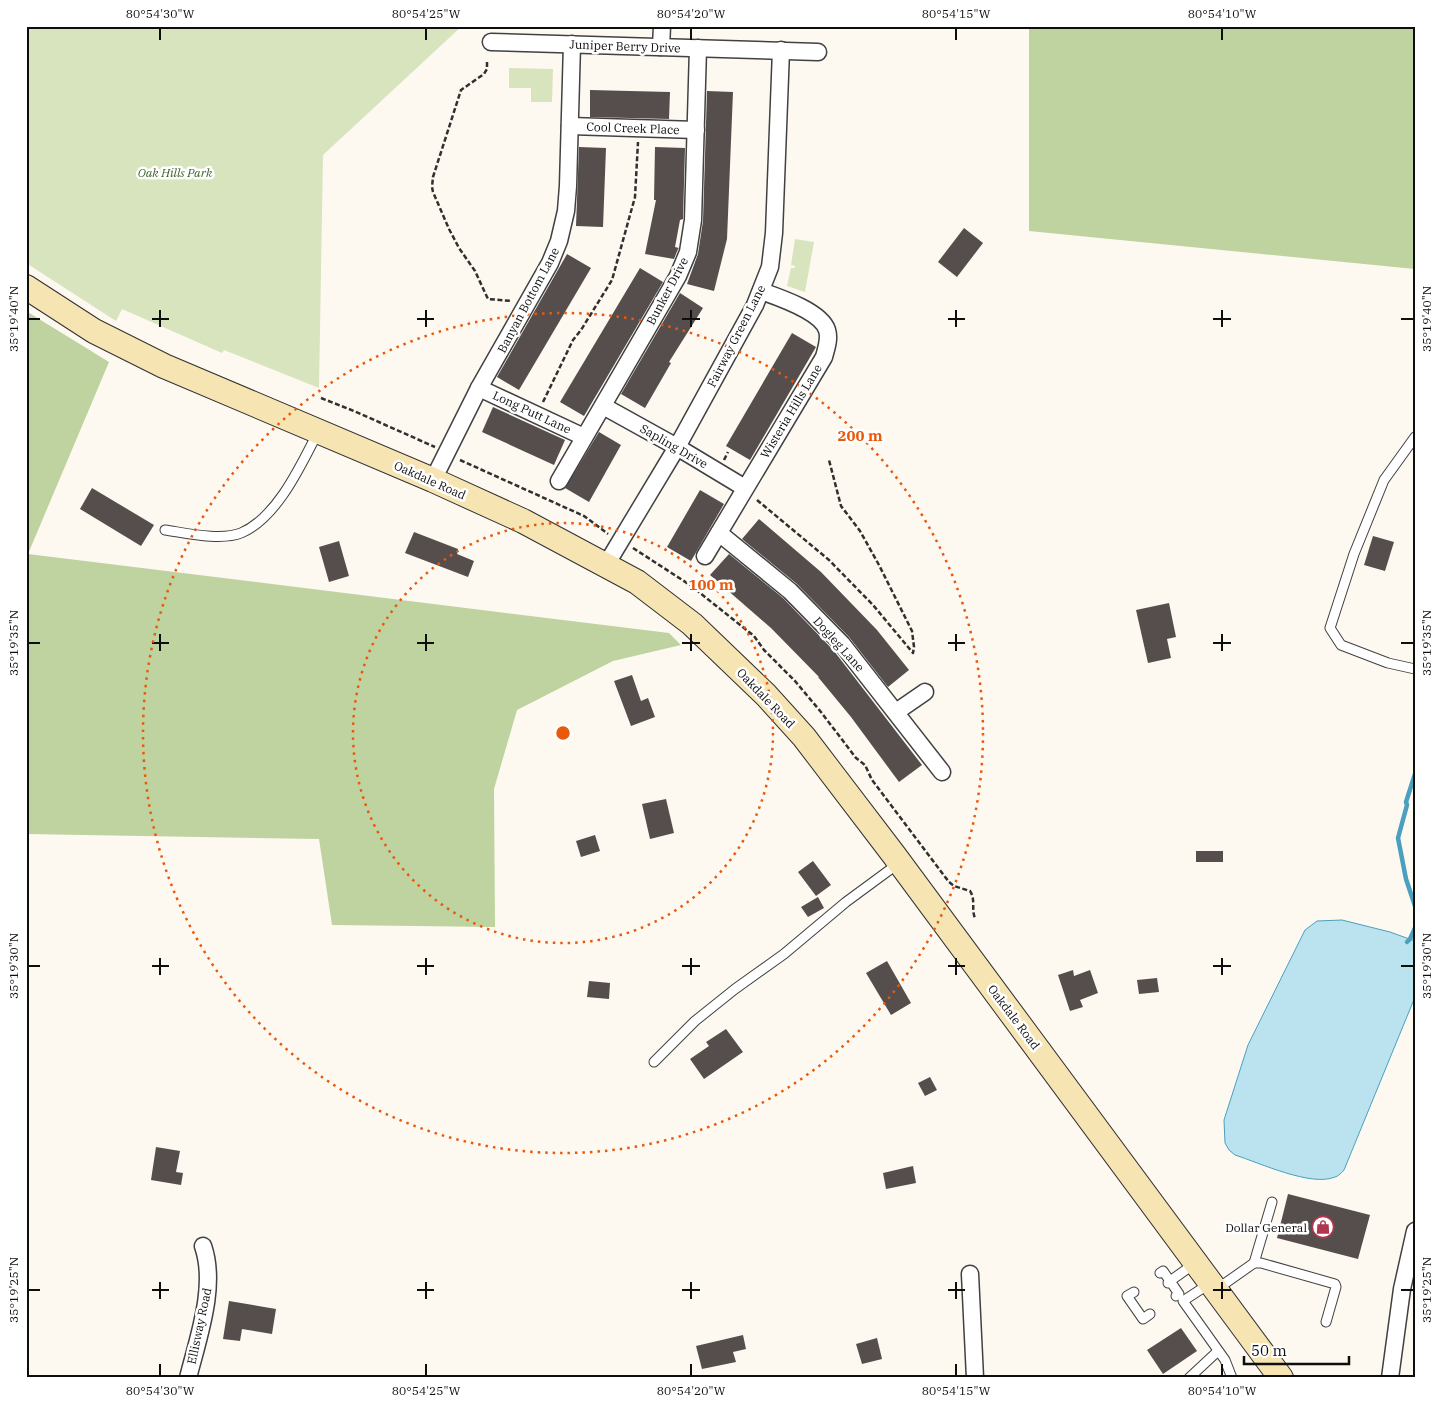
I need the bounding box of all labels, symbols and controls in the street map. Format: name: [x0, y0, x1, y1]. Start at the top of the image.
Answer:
text: 80°54'30"W: [126, 6, 195, 21]
text: 80°54'25"W: [392, 6, 461, 21]
text: 80°54'20"W: [657, 6, 726, 21]
text: 80°54'15"W: [922, 6, 991, 21]
text: 80°54'10"W: [1188, 6, 1257, 21]
street label: Juniper Berry Drive: [569, 37, 681, 55]
street label: Cool Creek Place: [586, 119, 680, 137]
park label: Oak Hills Park: [138, 165, 213, 180]
street label: Banyan Bottom Lane: [494, 245, 562, 355]
street label: Bunker Drive: [643, 255, 691, 327]
street label: Fairway Green Lane: [704, 282, 768, 390]
text: 35°19'40"N: [6, 286, 21, 352]
text: 35°19'40"N: [1419, 286, 1434, 352]
street label: Wisteria Hills Lane: [757, 361, 825, 461]
street label: Long Putt Lane: [490, 387, 574, 437]
street label: Sapling Drive: [638, 421, 710, 471]
text: 200 m: [837, 426, 883, 445]
street label: Oakdale Road: [392, 457, 468, 503]
text: 100 m: [688, 575, 734, 594]
text: 35°19'35"N: [6, 610, 21, 676]
text: 35°19'35"N: [1419, 610, 1434, 676]
street label: Dogleg Lane: [810, 613, 868, 675]
street label: Oakdale Road: [734, 665, 798, 731]
centre of rings: [554, 724, 572, 742]
text: 35°19'30"N: [6, 933, 21, 999]
text: 35°19'30"N: [1419, 933, 1434, 999]
street label: Oakdale Road: [985, 982, 1043, 1052]
shop icon: Dollar General: [1311, 1215, 1335, 1239]
place label: Dollar General: [1225, 1220, 1307, 1235]
text: 35°19'25"N: [6, 1257, 21, 1323]
text: 35°19'25"N: [1419, 1257, 1434, 1323]
street label: Ellisway Road: [184, 1286, 214, 1366]
scale bar: [1244, 1334, 1348, 1366]
text: 50 m: [1251, 1341, 1287, 1360]
text: 80°54'30"W: [126, 1383, 195, 1398]
text: 80°54'25"W: [392, 1383, 461, 1398]
text: 80°54'20"W: [657, 1383, 726, 1398]
text: 80°54'15"W: [922, 1383, 991, 1398]
text: 80°54'10"W: [1188, 1383, 1257, 1398]

